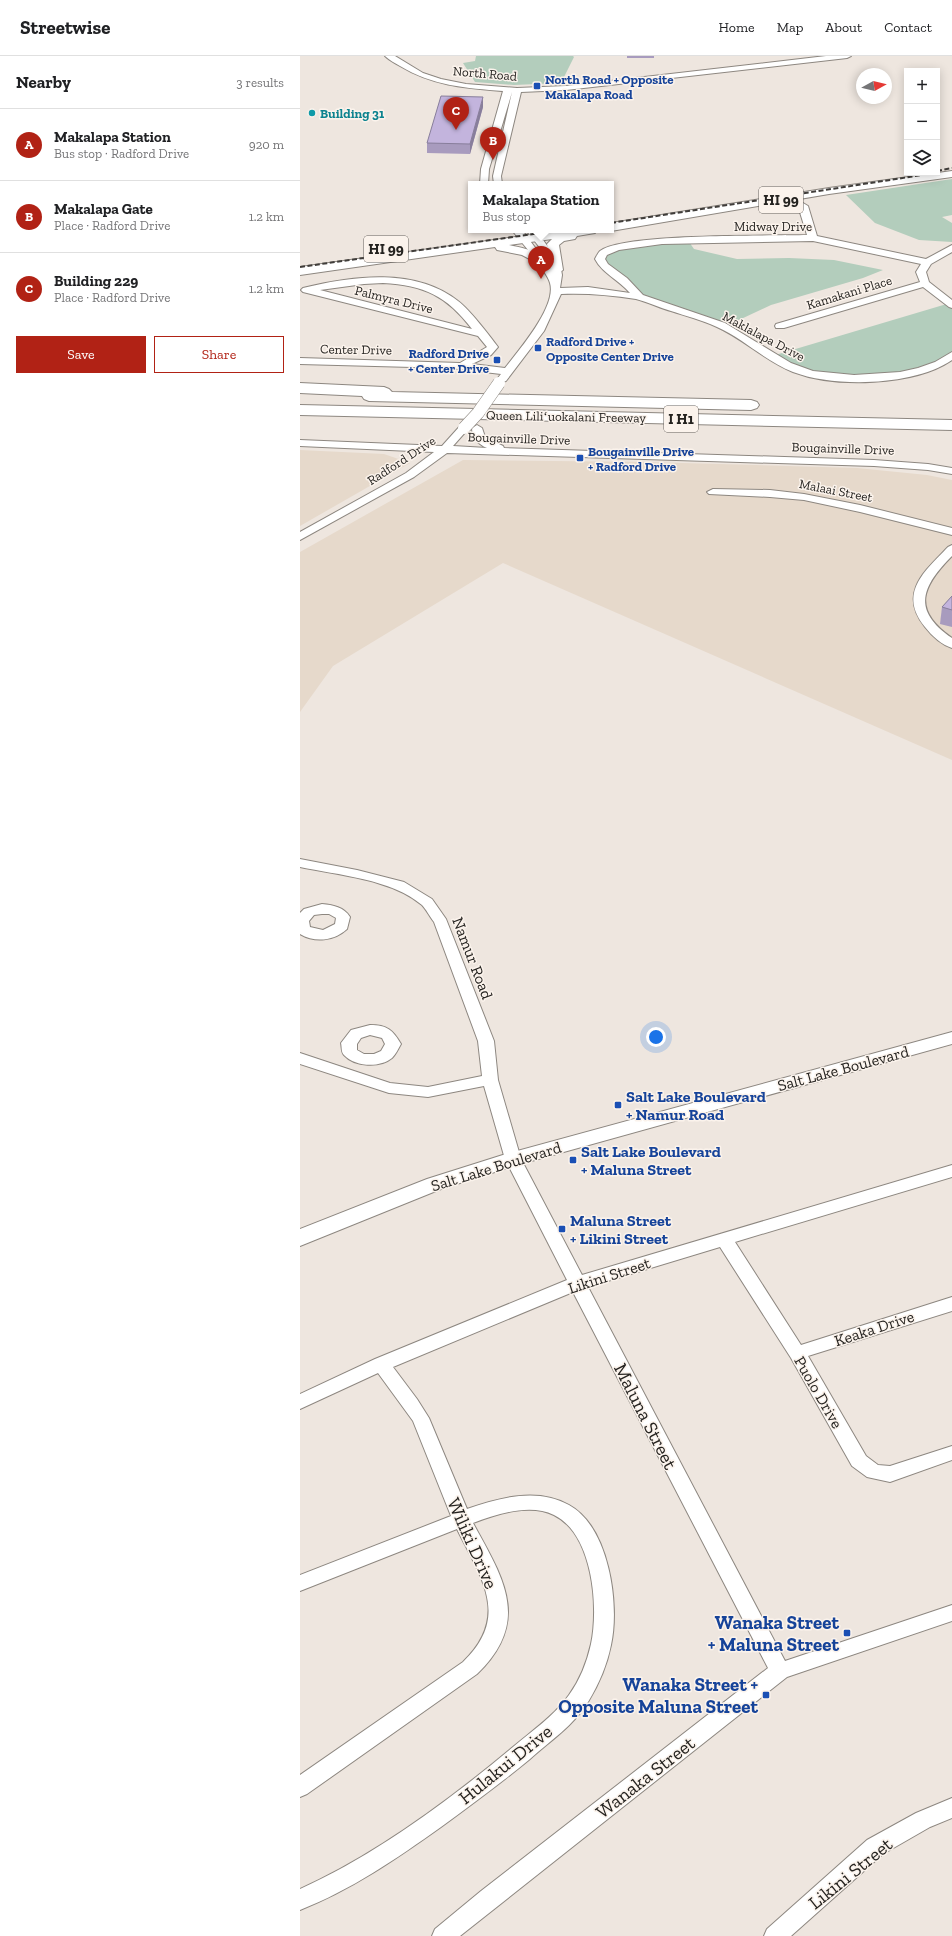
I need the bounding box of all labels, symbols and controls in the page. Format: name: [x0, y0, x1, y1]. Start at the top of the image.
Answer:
text: Streetwise: [20, 16, 110, 39]
text: Home: [719, 19, 755, 36]
text: Map: [777, 19, 803, 36]
text: About: [825, 19, 862, 36]
text: Contact: [884, 19, 932, 36]
street label: North Road: [452, 63, 518, 84]
north arrow: [856, 68, 892, 104]
map controls: [904, 68, 940, 176]
button: +: [904, 68, 940, 104]
text: Nearby: [16, 72, 71, 92]
place label: North Road + Opposite Makalapa Road: [545, 72, 674, 102]
text: 3 results: [236, 75, 284, 90]
marker: North Road + Opposite Makalapa Road: [532, 81, 542, 91]
pin: C: [443, 97, 469, 130]
button: −: [904, 104, 940, 140]
place label: Building 31: [320, 106, 385, 121]
marker: Building 31: [307, 108, 317, 118]
pin: B: [480, 127, 506, 160]
text: Makalapa Station: [54, 128, 171, 146]
text: A: [25, 137, 33, 152]
text: 920 m: [249, 137, 284, 152]
button: layers: [904, 140, 940, 176]
text: Bus stop · Radford Drive: [54, 146, 189, 161]
popup: [468, 181, 614, 233]
road number: HI 99: [759, 187, 803, 213]
text: Makalapa Station: [483, 191, 599, 209]
text: Makalapa Gate: [54, 200, 153, 218]
text: B: [25, 209, 33, 224]
text: 1.2 km: [249, 209, 284, 224]
text: Bus stop: [483, 209, 531, 224]
text: Place · Radford Drive: [54, 218, 170, 233]
street label: Midway Drive: [734, 219, 812, 234]
road number: HI 99: [364, 236, 408, 262]
pin: A: [528, 246, 554, 279]
text: Building 229: [54, 272, 138, 290]
street label: Kamakani Place: [805, 272, 894, 313]
text: C: [25, 281, 33, 296]
text: 1.2 km: [249, 281, 284, 296]
street label: Palmyra Drive: [353, 283, 434, 316]
text: Place · Radford Drive: [54, 290, 170, 305]
street label: Maklalapa Drive: [720, 308, 807, 364]
place label: Radford Drive + Opposite Center Drive: [546, 334, 675, 364]
button: Save: [16, 336, 146, 373]
button: Share: [154, 336, 284, 373]
street label: Center Drive: [320, 341, 392, 358]
marker: Radford Drive + Opposite Center Drive: [533, 343, 543, 353]
place label: Radford Drive + Center Drive: [408, 346, 490, 376]
marker: Radford Drive + Center Drive: [492, 355, 502, 365]
road number: I H1: [664, 406, 698, 432]
street label: Queen Liliʻuokalani Freeway: [486, 408, 646, 425]
street label: Bougainville Drive: [467, 429, 571, 448]
street label: Radford Drive: [364, 433, 438, 488]
street label: Bougainville Drive: [791, 439, 895, 458]
place label: Bougainville Drive + Radford Drive: [588, 444, 695, 474]
marker: Bougainville Drive + Radford Drive: [575, 453, 585, 463]
street label: Malaai Street: [798, 476, 874, 505]
street label: Namur Road: [448, 914, 497, 1002]
your location: [646, 1027, 666, 1047]
street label: Salt Lake Boulevard: [775, 1042, 911, 1095]
place label: Salt Lake Boulevard + Namur Road: [626, 1087, 766, 1124]
marker: Salt Lake Boulevard + Namur Road: [613, 1100, 623, 1110]
street label: Salt Lake Boulevard: [429, 1138, 564, 1195]
place label: Salt Lake Boulevard + Maluna Street: [581, 1142, 721, 1179]
marker: Salt Lake Boulevard + Maluna Street: [568, 1155, 578, 1165]
place label: Maluna Street + Likini Street: [570, 1211, 672, 1248]
marker: Maluna Street + Likini Street: [557, 1224, 567, 1234]
street label: Likini Street: [566, 1253, 653, 1298]
street label: Keaka Drive: [832, 1307, 916, 1350]
street label: Puolo Drive: [790, 1353, 847, 1432]
street label: Maluna Street: [609, 1359, 682, 1473]
street label: Wiliki Drive: [442, 1494, 503, 1592]
place label: Wanaka Street + Maluna Street: [708, 1611, 839, 1656]
marker: Wanaka Street + Maluna Street: [842, 1628, 852, 1638]
place label: Wanaka Street + Opposite Maluna Street: [558, 1673, 758, 1718]
marker: Wanaka Street + Opposite Maluna Street: [761, 1690, 771, 1700]
street label: Hulakui Drive: [454, 1720, 557, 1809]
street label: Wanaka Street: [591, 1732, 700, 1823]
street label: Likini Street: [804, 1833, 897, 1914]

